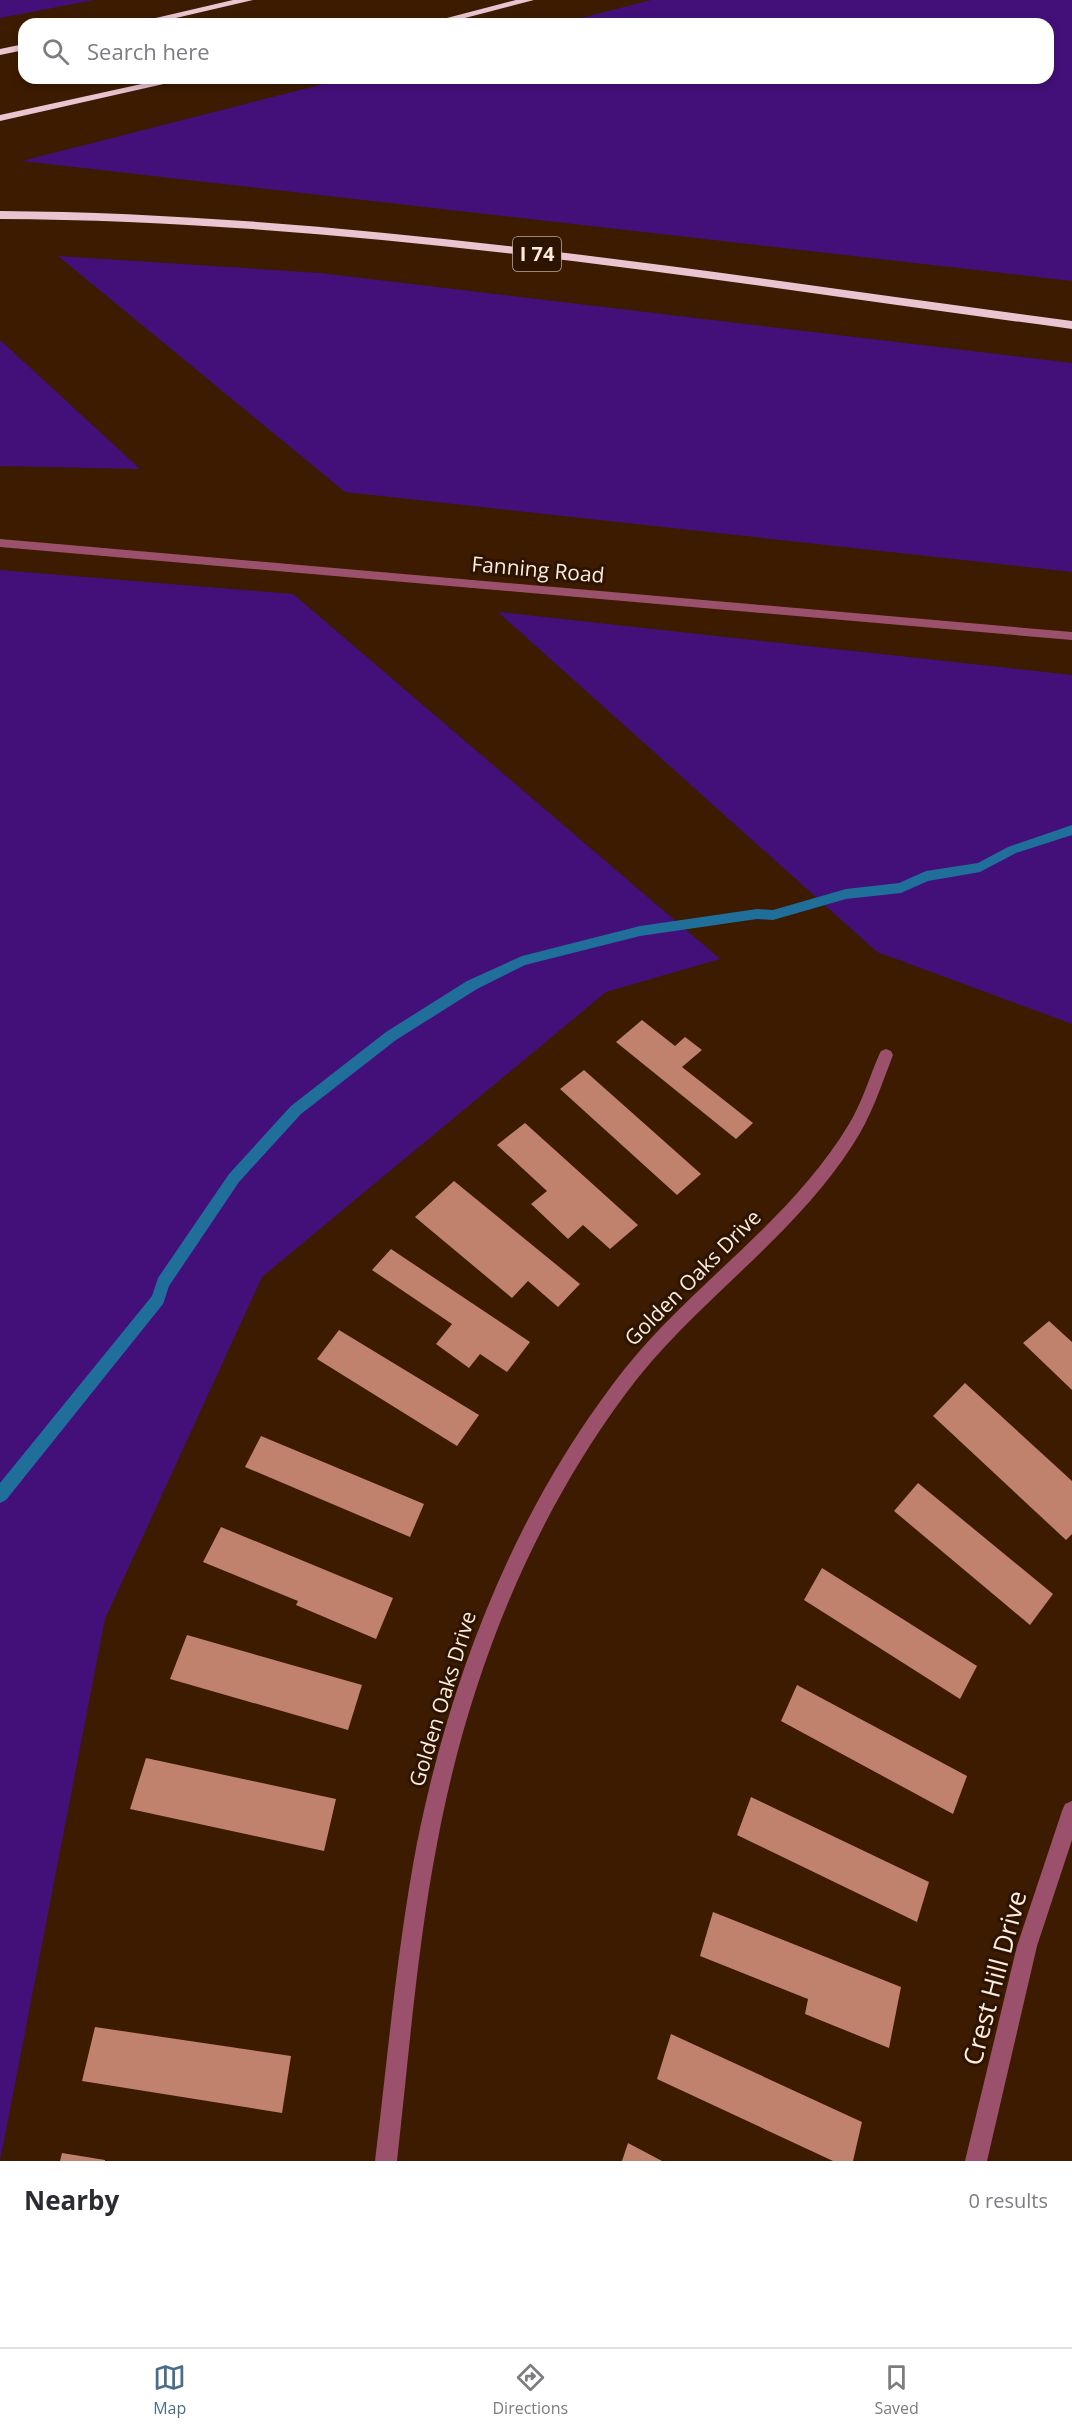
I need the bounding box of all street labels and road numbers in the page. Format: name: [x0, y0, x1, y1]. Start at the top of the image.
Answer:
road number: I 74: [513, 237, 561, 271]
street label: Fanning Road: [470, 549, 606, 589]
street label: Golden Oaks Drive: [618, 1203, 767, 1352]
street label: Golden Oaks Drive: [402, 1608, 482, 1790]
street label: Crest Hill Drive: [953, 1886, 1035, 2069]

